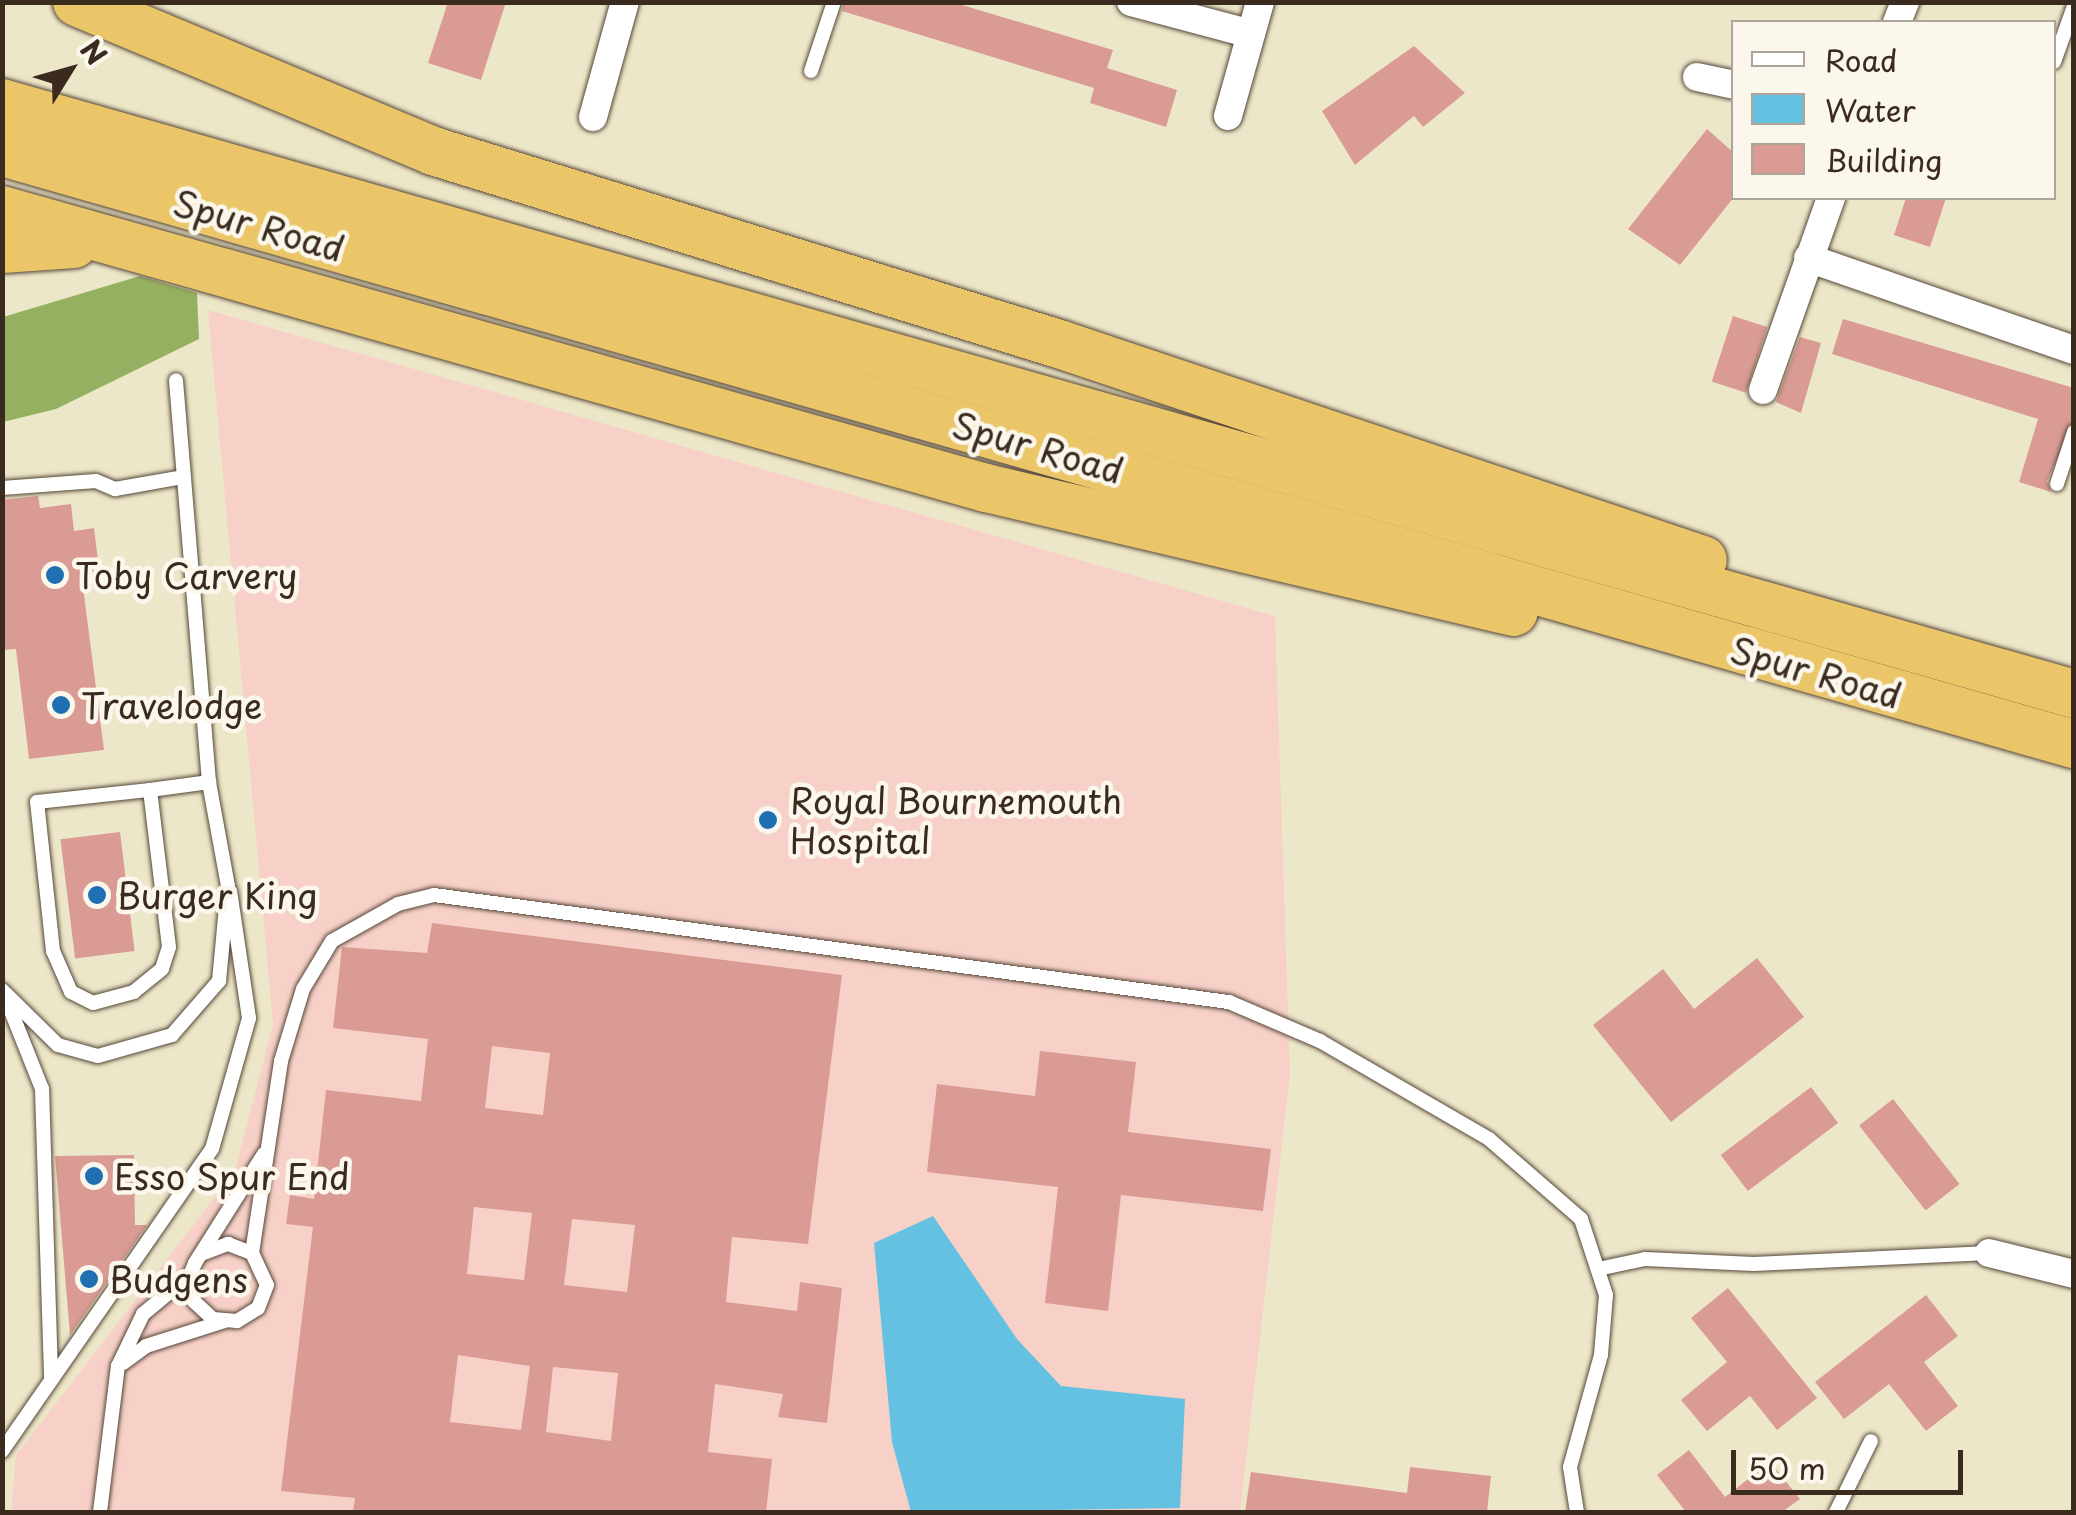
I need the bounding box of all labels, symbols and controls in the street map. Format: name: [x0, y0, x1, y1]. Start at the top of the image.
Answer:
north arrow: [20, 20, 120, 120]
legend: [1731, 20, 2056, 200]
text: N: [71, 30, 118, 73]
text: Road: [1825, 37, 1898, 82]
text: Water: [1825, 87, 1916, 132]
text: Building: [1825, 137, 1942, 182]
street label: Spur Road: [169, 181, 349, 269]
street label: Spur Road: [948, 403, 1128, 491]
place label: Toby Carvery: [75, 554, 299, 596]
marker: Toby Carvery: [44, 564, 66, 586]
street label: Spur Road: [1726, 628, 1906, 716]
place label: Travelodge: [81, 684, 262, 726]
marker: Travelodge: [50, 694, 72, 716]
place label: Royal Bournemouth Hospital: [790, 779, 1120, 861]
marker: Royal Bournemouth Hospital: [755, 807, 781, 833]
place label: Burger King: [117, 874, 316, 916]
marker: Burger King: [86, 884, 108, 906]
place label: Esso Spur End: [114, 1155, 352, 1197]
marker: Esso Spur End: [83, 1165, 105, 1187]
place label: Budgens: [109, 1258, 248, 1300]
marker: Budgens: [78, 1268, 100, 1290]
scale bar: [1736, 1430, 1968, 1492]
text: 50 m: [1748, 1445, 1826, 1490]

